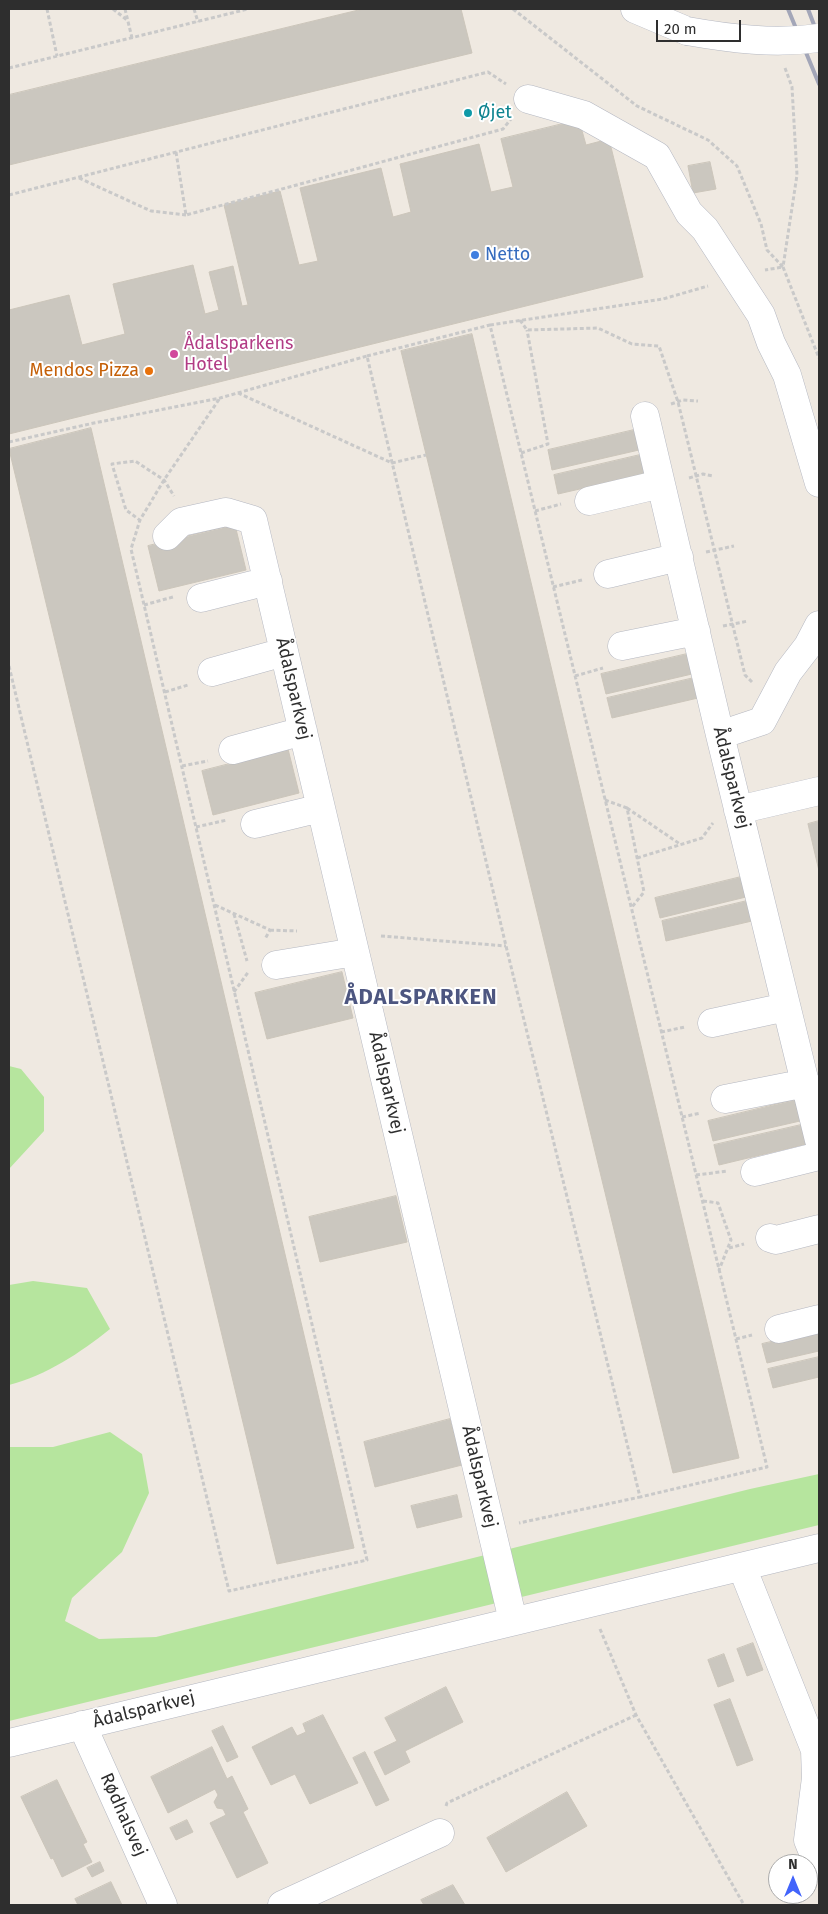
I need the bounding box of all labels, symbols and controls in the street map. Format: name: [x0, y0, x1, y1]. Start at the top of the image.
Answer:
scale bar: [658, 10, 743, 42]
text: 20 m: [664, 20, 697, 38]
place label: Øjet: [478, 102, 512, 124]
marker: Øjet: [462, 107, 474, 119]
place label: Netto: [485, 244, 530, 266]
marker: Netto: [469, 249, 481, 261]
place label: Ådalsparkens Hotel: [184, 333, 293, 376]
marker: Ådalsparkens Hotel: [168, 348, 180, 360]
place label: Mendos Pizza: [29, 360, 139, 382]
marker: Mendos Pizza: [143, 365, 155, 377]
street label: Ådalsparkvej: [271, 636, 315, 742]
street label: Ådalsparkvej: [708, 725, 754, 831]
district label: ÅDALSPARKEN: [343, 985, 499, 1011]
street label: Ådalsparkvej: [364, 1030, 408, 1136]
street label: Ådalsparkvej: [457, 1424, 501, 1530]
street label: Ådalsparkvej: [91, 1687, 197, 1733]
street label: Rødhalsvej: [95, 1770, 151, 1860]
north arrow: [768, 1854, 818, 1904]
text: N: [788, 1856, 798, 1873]

